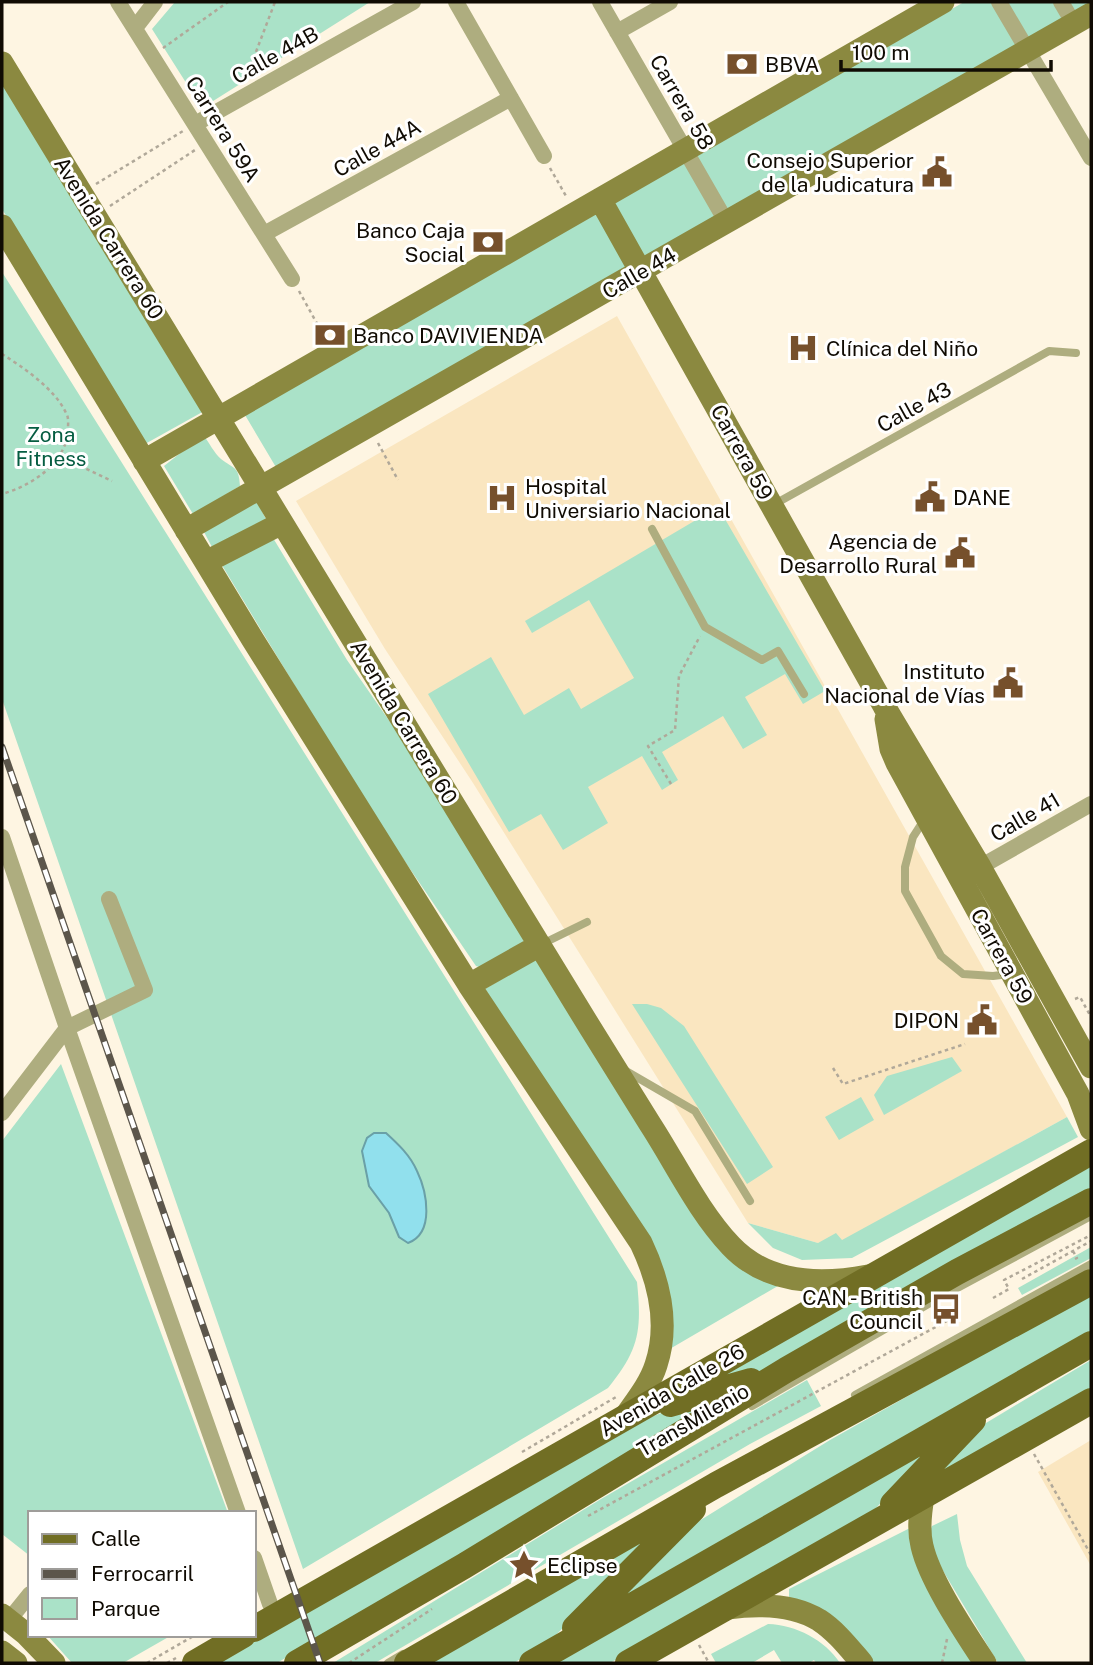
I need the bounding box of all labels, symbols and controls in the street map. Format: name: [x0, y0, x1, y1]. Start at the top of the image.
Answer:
street label: Calle 44B: [227, 21, 323, 89]
scale bar: [841, 28, 1051, 72]
text: 100 m: [852, 40, 909, 65]
bank icon: BBVA: [725, 47, 759, 81]
street label: Carrera 58: [645, 50, 719, 154]
place label: BBVA: [765, 52, 820, 77]
street label: Carrera 59A: [181, 71, 265, 187]
street label: Calle 44A: [329, 114, 425, 182]
place label: Consejo Superior de la Judicatura: [747, 148, 914, 197]
street label: Avenida Carrera 60: [49, 152, 169, 324]
public building icon: Consejo Superior de la Judicatura: [920, 155, 954, 189]
place label: Banco Caja Social: [356, 218, 465, 267]
bank icon: Banco Caja Social: [471, 225, 505, 259]
street label: Calle 44: [598, 242, 680, 304]
bank icon: Banco DAVIVIENDA: [313, 318, 347, 352]
place label: Banco DAVIVIENDA: [353, 323, 544, 348]
hospital icon: Clínica del Niño: [786, 331, 820, 365]
place label: Clínica del Niño: [826, 336, 978, 361]
street label: Calle 43: [872, 376, 956, 438]
street label: Carrera 59: [706, 400, 778, 504]
park label: Zona Fitness: [15, 422, 87, 471]
place label: Hospital Universiario Nacional: [525, 474, 731, 523]
public building icon: DANE: [913, 480, 947, 514]
hospital icon: Hospital Universiario Nacional: [485, 481, 519, 515]
place label: DANE: [953, 485, 1011, 510]
place label: Agencia de Desarrollo Rural: [779, 529, 937, 578]
public building icon: Agencia de Desarrollo Rural: [943, 536, 977, 570]
street label: Avenida Carrera 60: [345, 635, 463, 809]
place label: Instituto Nacional de Vías: [824, 659, 985, 708]
public building icon: Instituto Nacional de Vías: [991, 666, 1025, 700]
street label: Calle 41: [986, 787, 1064, 847]
street label: Carrera 59: [966, 904, 1038, 1008]
public building icon: DIPON: [965, 1003, 999, 1037]
place label: DIPON: [894, 1008, 959, 1033]
place label: CAN - British Council: [802, 1285, 923, 1334]
bus stop icon: CAN - British Council: [929, 1292, 963, 1326]
street label: Avenida Calle 26: [595, 1338, 749, 1442]
street label: TransMilenio: [633, 1378, 753, 1462]
legend: [28, 1511, 256, 1637]
text: Calle: [91, 1526, 141, 1551]
place icon: Eclipse: [507, 1548, 541, 1582]
place label: Eclipse: [547, 1553, 618, 1578]
text: Ferrocarril: [91, 1561, 194, 1586]
text: Parque: [91, 1596, 160, 1621]

